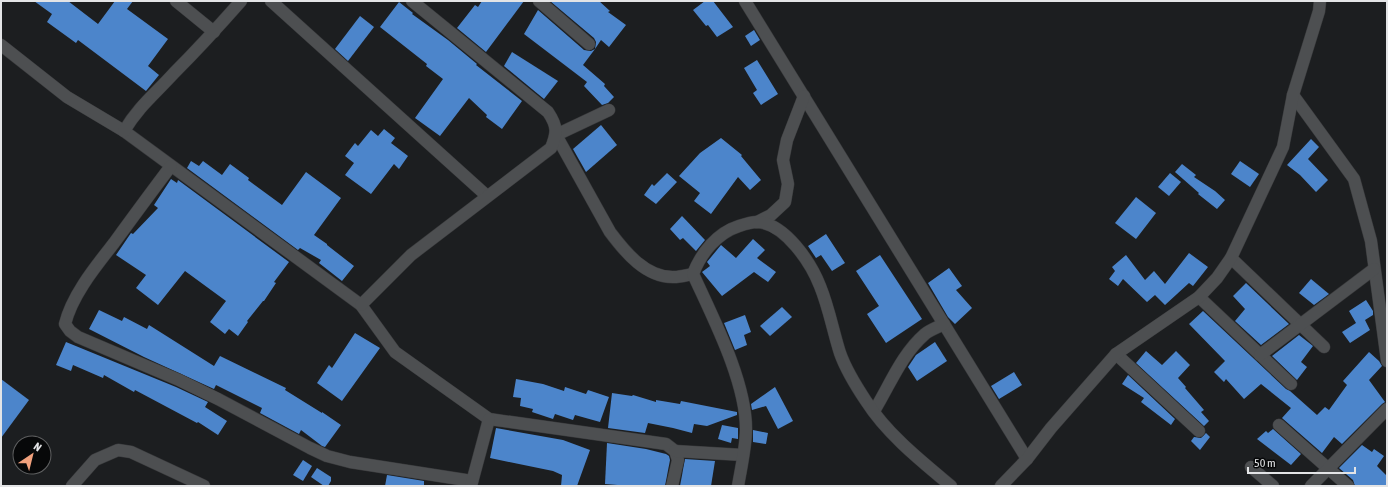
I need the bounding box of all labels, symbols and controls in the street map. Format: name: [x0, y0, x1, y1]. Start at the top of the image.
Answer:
north arrow: [12, 435, 52, 475]
text: N: [32, 440, 44, 454]
scale bar: [1248, 449, 1355, 475]
text: 50 m: [1254, 456, 1276, 470]

